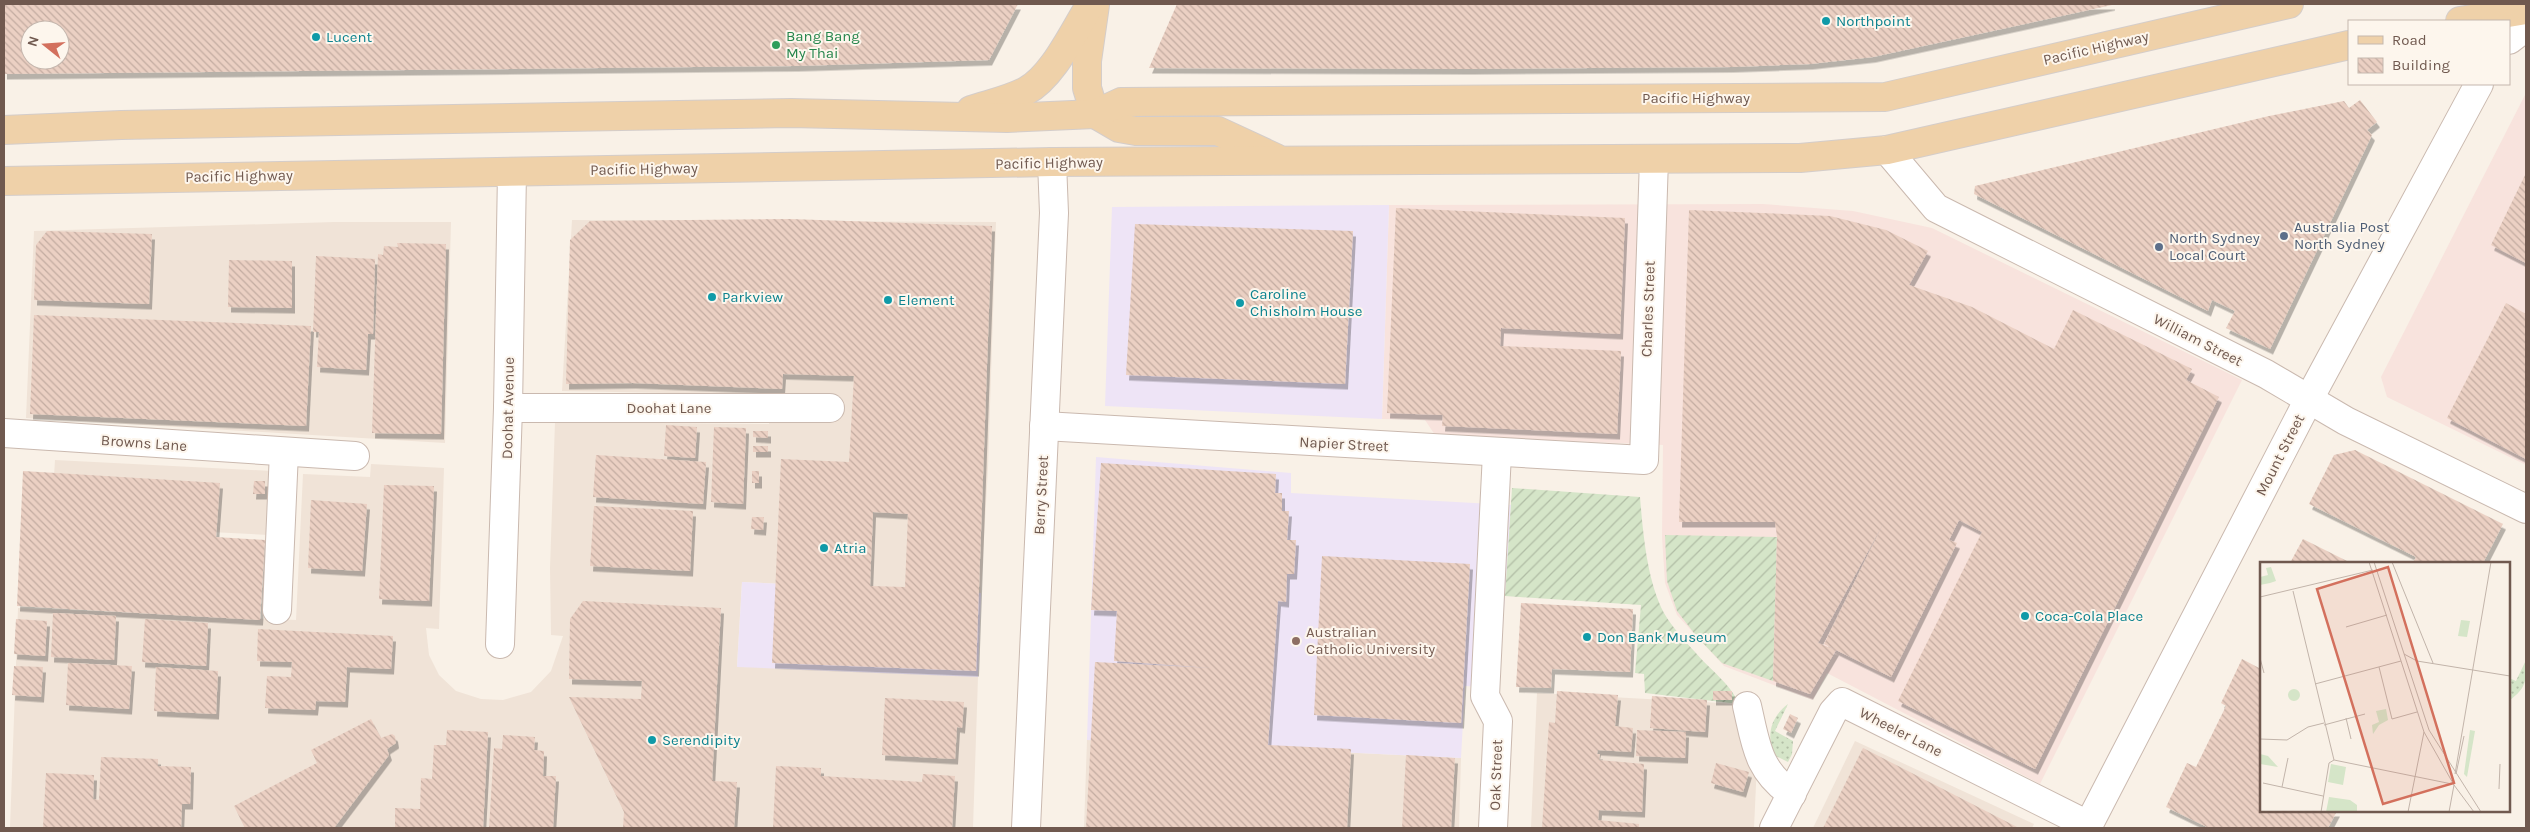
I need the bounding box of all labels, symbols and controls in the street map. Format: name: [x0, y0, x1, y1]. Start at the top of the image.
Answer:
place label: Northpoint: [1836, 12, 1911, 30]
marker: Northpoint: [1820, 15, 1832, 27]
north arrow: [20, 20, 70, 70]
legend: [2348, 20, 2510, 85]
place label: Bang Bang My Thai: [786, 27, 860, 62]
street label: Pacific Highway: [2041, 27, 2151, 69]
place label: Lucent: [326, 28, 373, 46]
marker: Lucent: [310, 31, 322, 43]
text: Road: [2392, 31, 2427, 49]
text: N: [23, 34, 43, 49]
marker: Bang Bang My Thai: [770, 39, 782, 51]
text: Building: [2392, 56, 2450, 74]
street label: Pacific Highway: [1642, 89, 1750, 107]
street label: Pacific Highway: [995, 153, 1103, 173]
street label: Pacific Highway: [590, 159, 698, 179]
street label: Pacific Highway: [185, 166, 293, 186]
place label: Australia Post North Sydney: [2294, 218, 2390, 253]
place label: North Sydney Local Court: [2169, 229, 2260, 264]
marker: Australia Post North Sydney: [2278, 230, 2290, 242]
marker: North Sydney Local Court: [2153, 241, 2165, 253]
street label: Charles Street: [1637, 260, 1659, 358]
place label: Caroline Chisholm House: [1250, 285, 1363, 320]
place label: Parkview: [722, 288, 783, 306]
marker: Parkview: [706, 291, 718, 303]
place label: Element: [898, 291, 955, 309]
marker: Element: [882, 294, 894, 306]
marker: Caroline Chisholm House: [1234, 297, 1246, 309]
street label: William Street: [2150, 310, 2246, 370]
street label: Doohat Avenue: [498, 357, 518, 459]
street label: Doohat Lane: [627, 399, 711, 417]
street label: Mount Street: [2252, 411, 2308, 499]
street label: Browns Lane: [100, 431, 188, 455]
street label: Napier Street: [1299, 433, 1390, 455]
street label: Berry Street: [1030, 454, 1052, 535]
place label: Atria: [834, 539, 866, 557]
marker: Atria: [818, 542, 830, 554]
inset map: [2260, 562, 2510, 812]
place label: Coca-Cola Place: [2035, 607, 2143, 625]
marker: Coca-Cola Place: [2019, 610, 2031, 622]
place label: Australian Catholic University: [1306, 623, 1435, 658]
place label: Don Bank Museum: [1597, 628, 1727, 646]
marker: Don Bank Museum: [1581, 631, 1593, 643]
marker: Australian Catholic University: [1290, 635, 1302, 647]
street label: Wheeler Lane: [1856, 703, 1946, 761]
place label: Serendipity: [662, 731, 740, 749]
marker: Serendipity: [646, 734, 658, 746]
street label: Oak Street: [1486, 739, 1506, 811]

